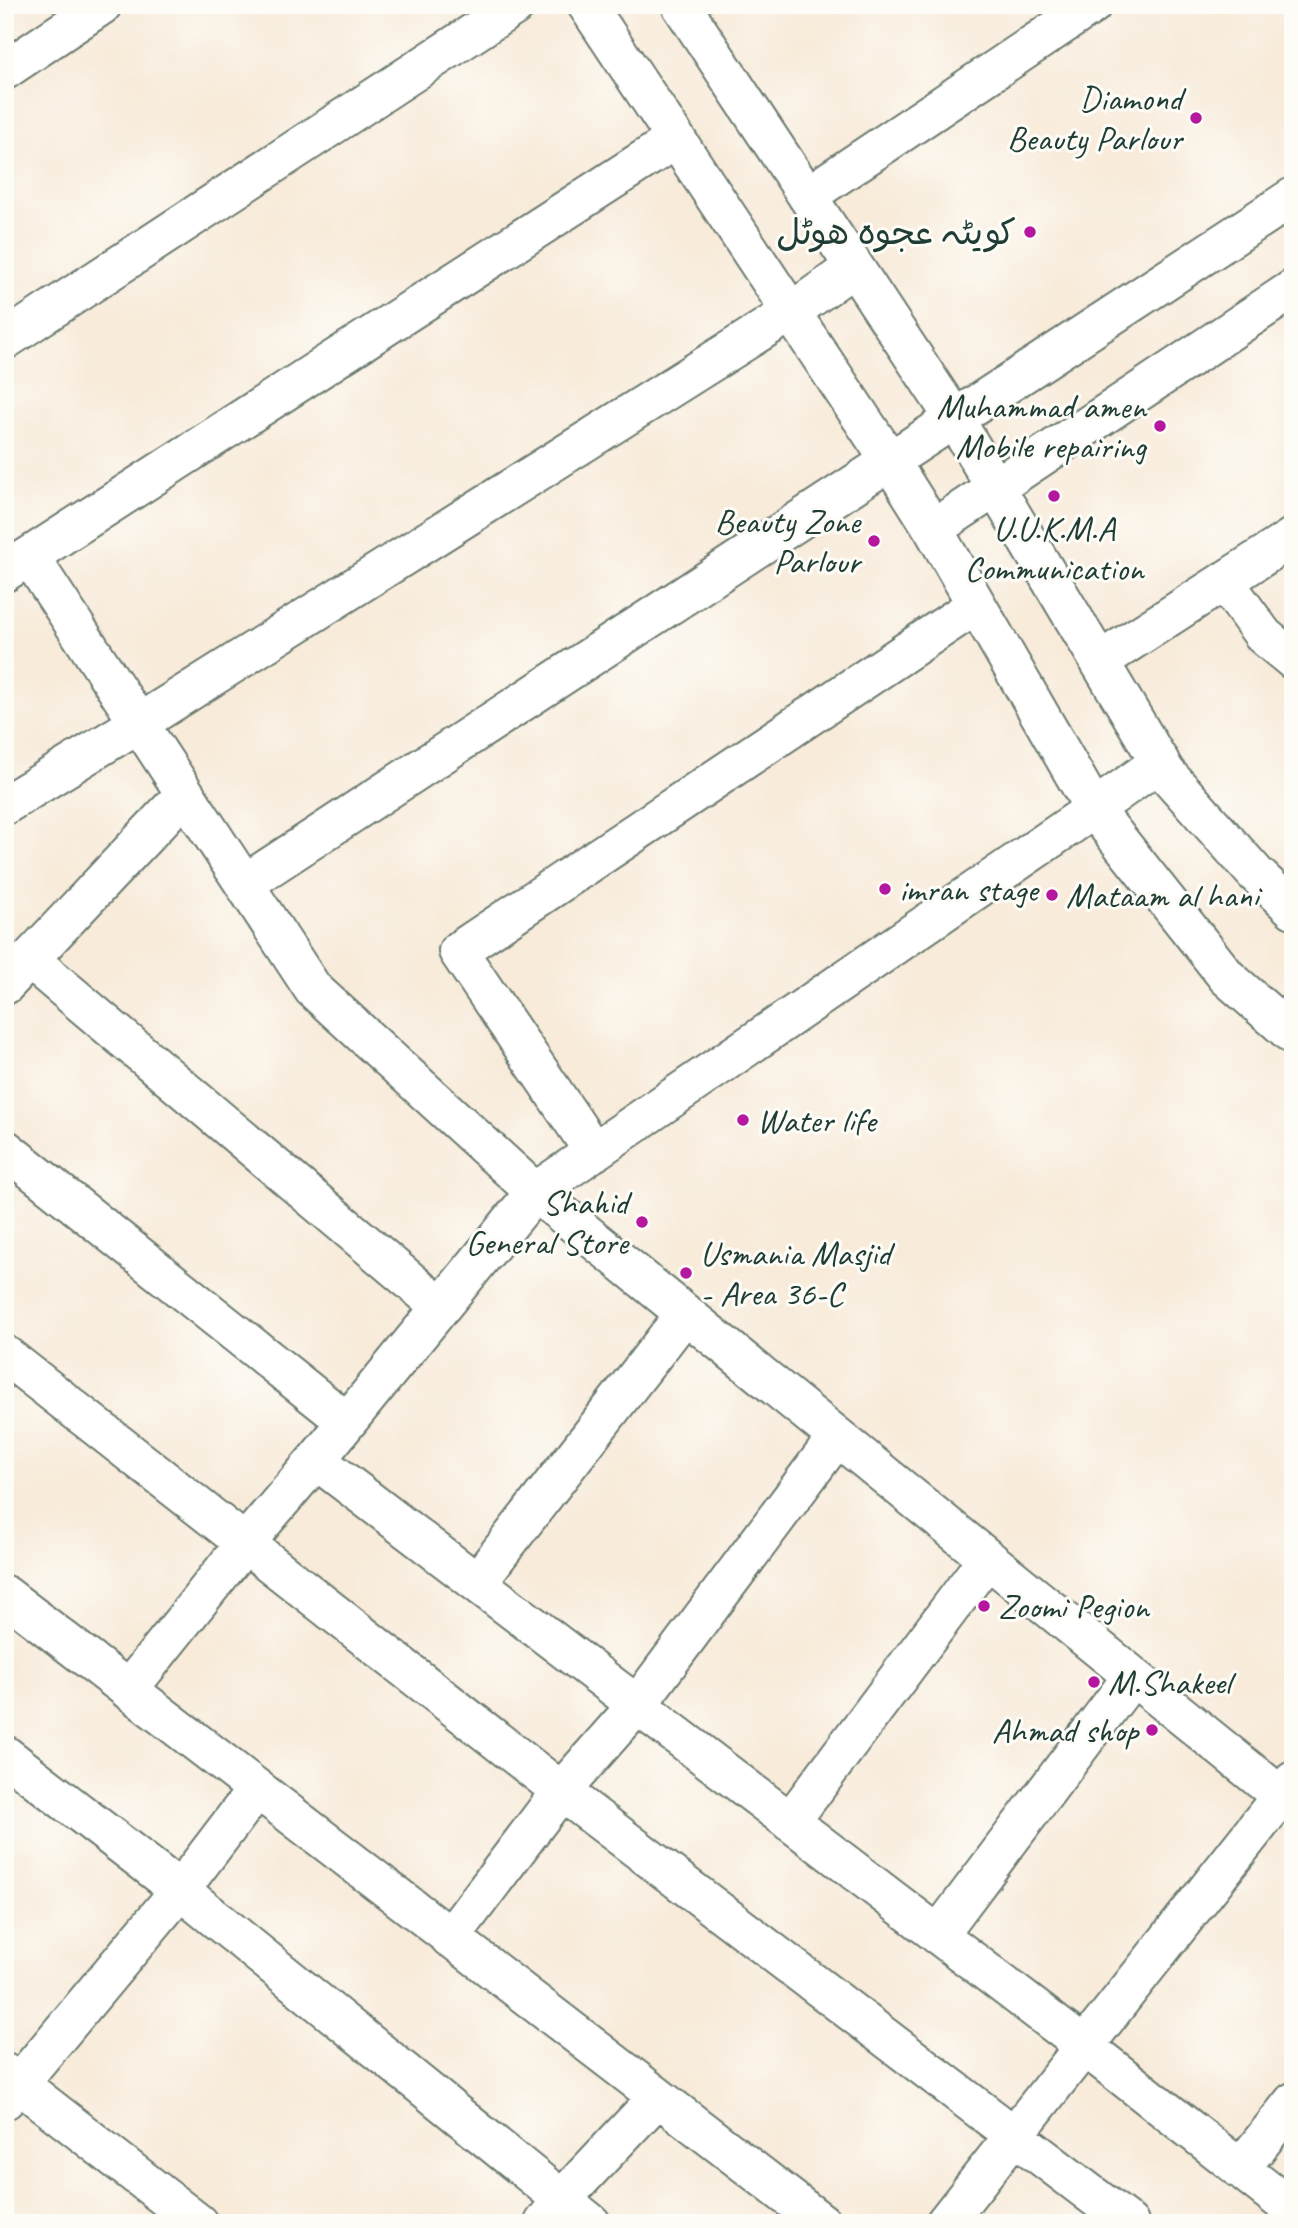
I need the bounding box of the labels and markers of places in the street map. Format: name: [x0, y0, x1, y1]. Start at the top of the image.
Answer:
place label: Diamond Beauty Parlour: [1007, 76, 1187, 161]
marker: Diamond Beauty Parlour: [1188, 110, 1204, 126]
place label: کویٹہ عجوہ ھوٹل: [776, 210, 1016, 255]
marker: کویٹہ عجوہ ھوٹل: [1022, 224, 1038, 240]
place label: Muhammad amen Mobile repairing: [936, 384, 1148, 469]
marker: Muhammad amen Mobile repairing: [1152, 418, 1168, 434]
marker: U.U.K.M.A Communication: [1046, 488, 1062, 504]
place label: Beauty Zone Parlour: [715, 499, 863, 584]
place label: U.U.K.M.A Communication: [964, 506, 1146, 591]
marker: Beauty Zone Parlour: [866, 533, 882, 549]
place label: imran stage: [899, 867, 1040, 912]
place label: Mataam al hani: [1066, 873, 1263, 918]
marker: imran stage: [877, 881, 893, 897]
marker: Mataam al hani: [1044, 887, 1060, 903]
place label: Water life: [757, 1098, 878, 1143]
marker: Water life: [735, 1112, 751, 1128]
place label: Shahid General Store: [465, 1180, 633, 1265]
marker: Shahid General Store: [634, 1214, 650, 1230]
place label: Usmania Masjid - Area 36-C: [700, 1231, 896, 1316]
marker: Usmania Masjid - Area 36-C: [678, 1265, 694, 1281]
place label: Zoomi Pegion: [998, 1584, 1151, 1629]
marker: Zoomi Pegion: [976, 1598, 992, 1614]
place label: M.Shakeel: [1108, 1660, 1237, 1705]
marker: M.Shakeel: [1086, 1674, 1102, 1690]
place label: Ahmad shop: [992, 1708, 1141, 1753]
marker: Ahmad shop: [1144, 1722, 1160, 1738]

